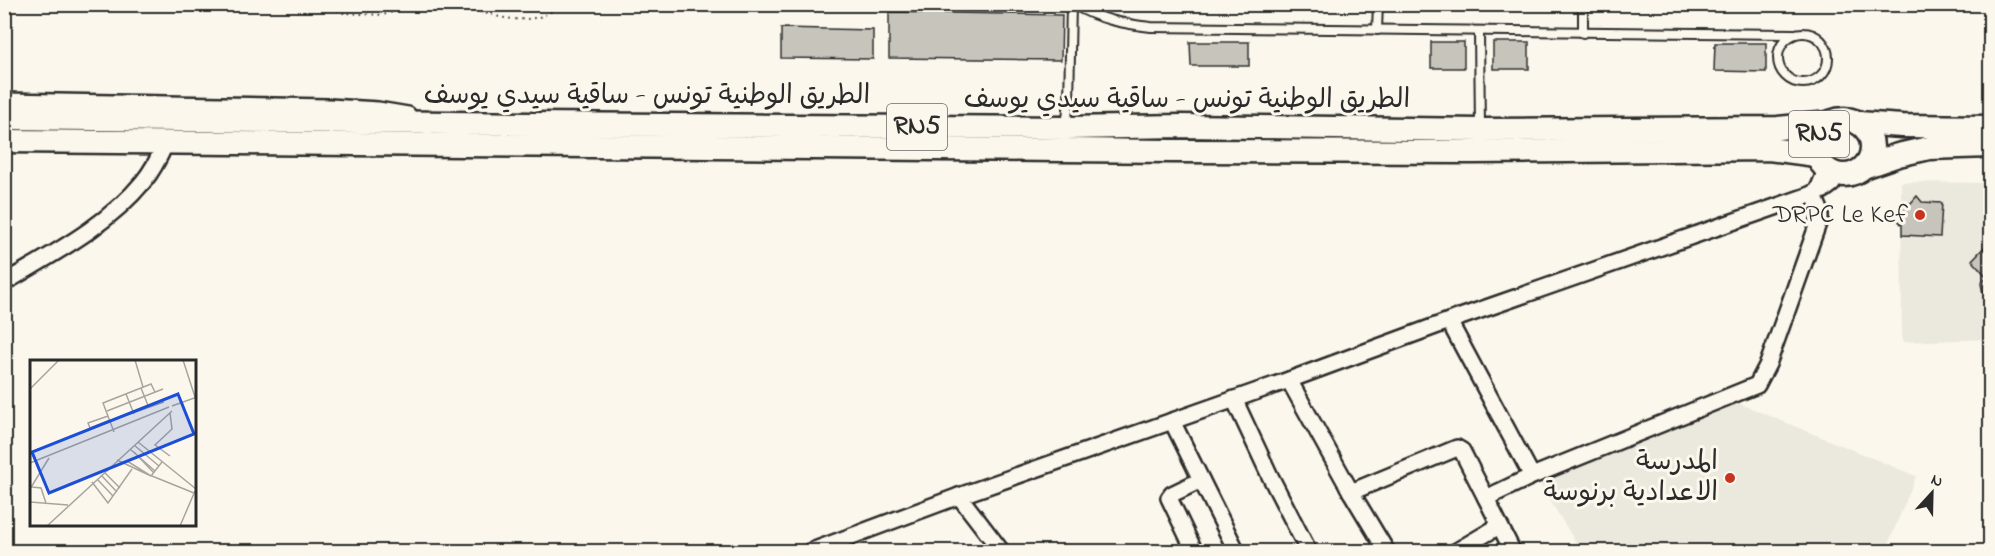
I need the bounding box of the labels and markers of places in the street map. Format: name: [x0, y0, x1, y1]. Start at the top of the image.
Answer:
place label: DRPC Le Kef: [1772, 196, 1908, 235]
marker: DRPC Le Kef: [1913, 208, 1927, 222]
place label: المدرسة الاعدادية برنوسة: [1543, 443, 1718, 513]
marker: المدرسة الاعدادية برنوسة: [1723, 471, 1737, 485]

